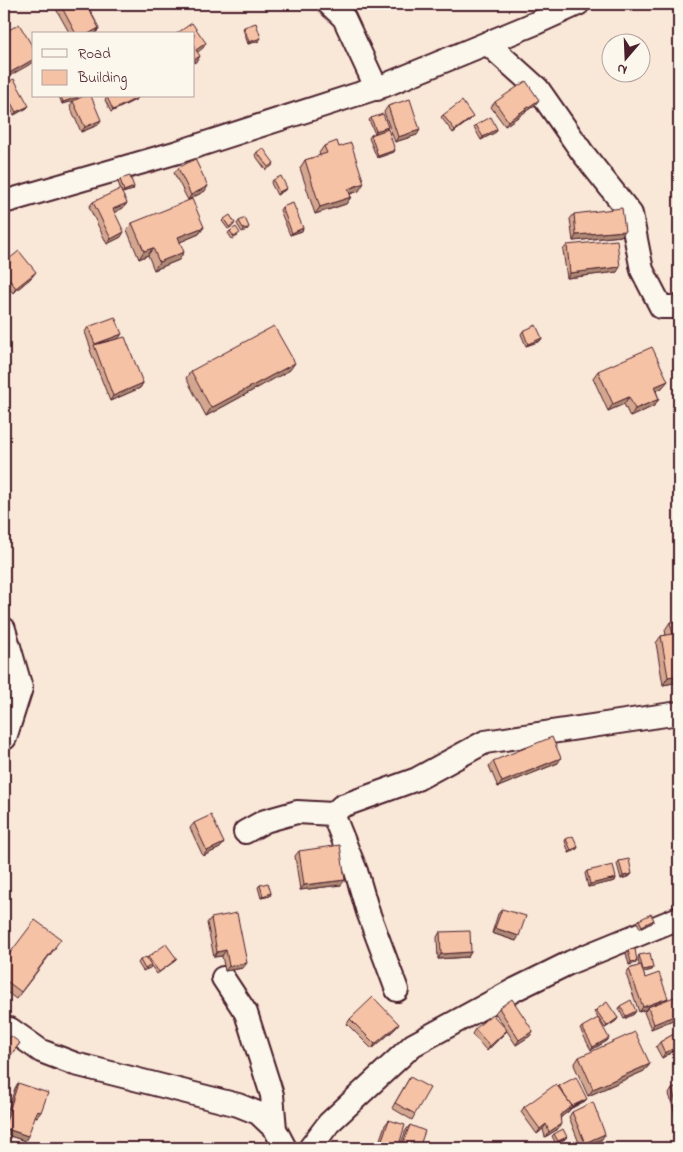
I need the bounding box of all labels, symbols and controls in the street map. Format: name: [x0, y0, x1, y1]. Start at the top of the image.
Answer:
legend: [32, 32, 195, 98]
north arrow: [600, 32, 650, 82]
text: Road: [78, 43, 111, 65]
text: N: [614, 57, 630, 80]
text: Building: [77, 67, 127, 90]

